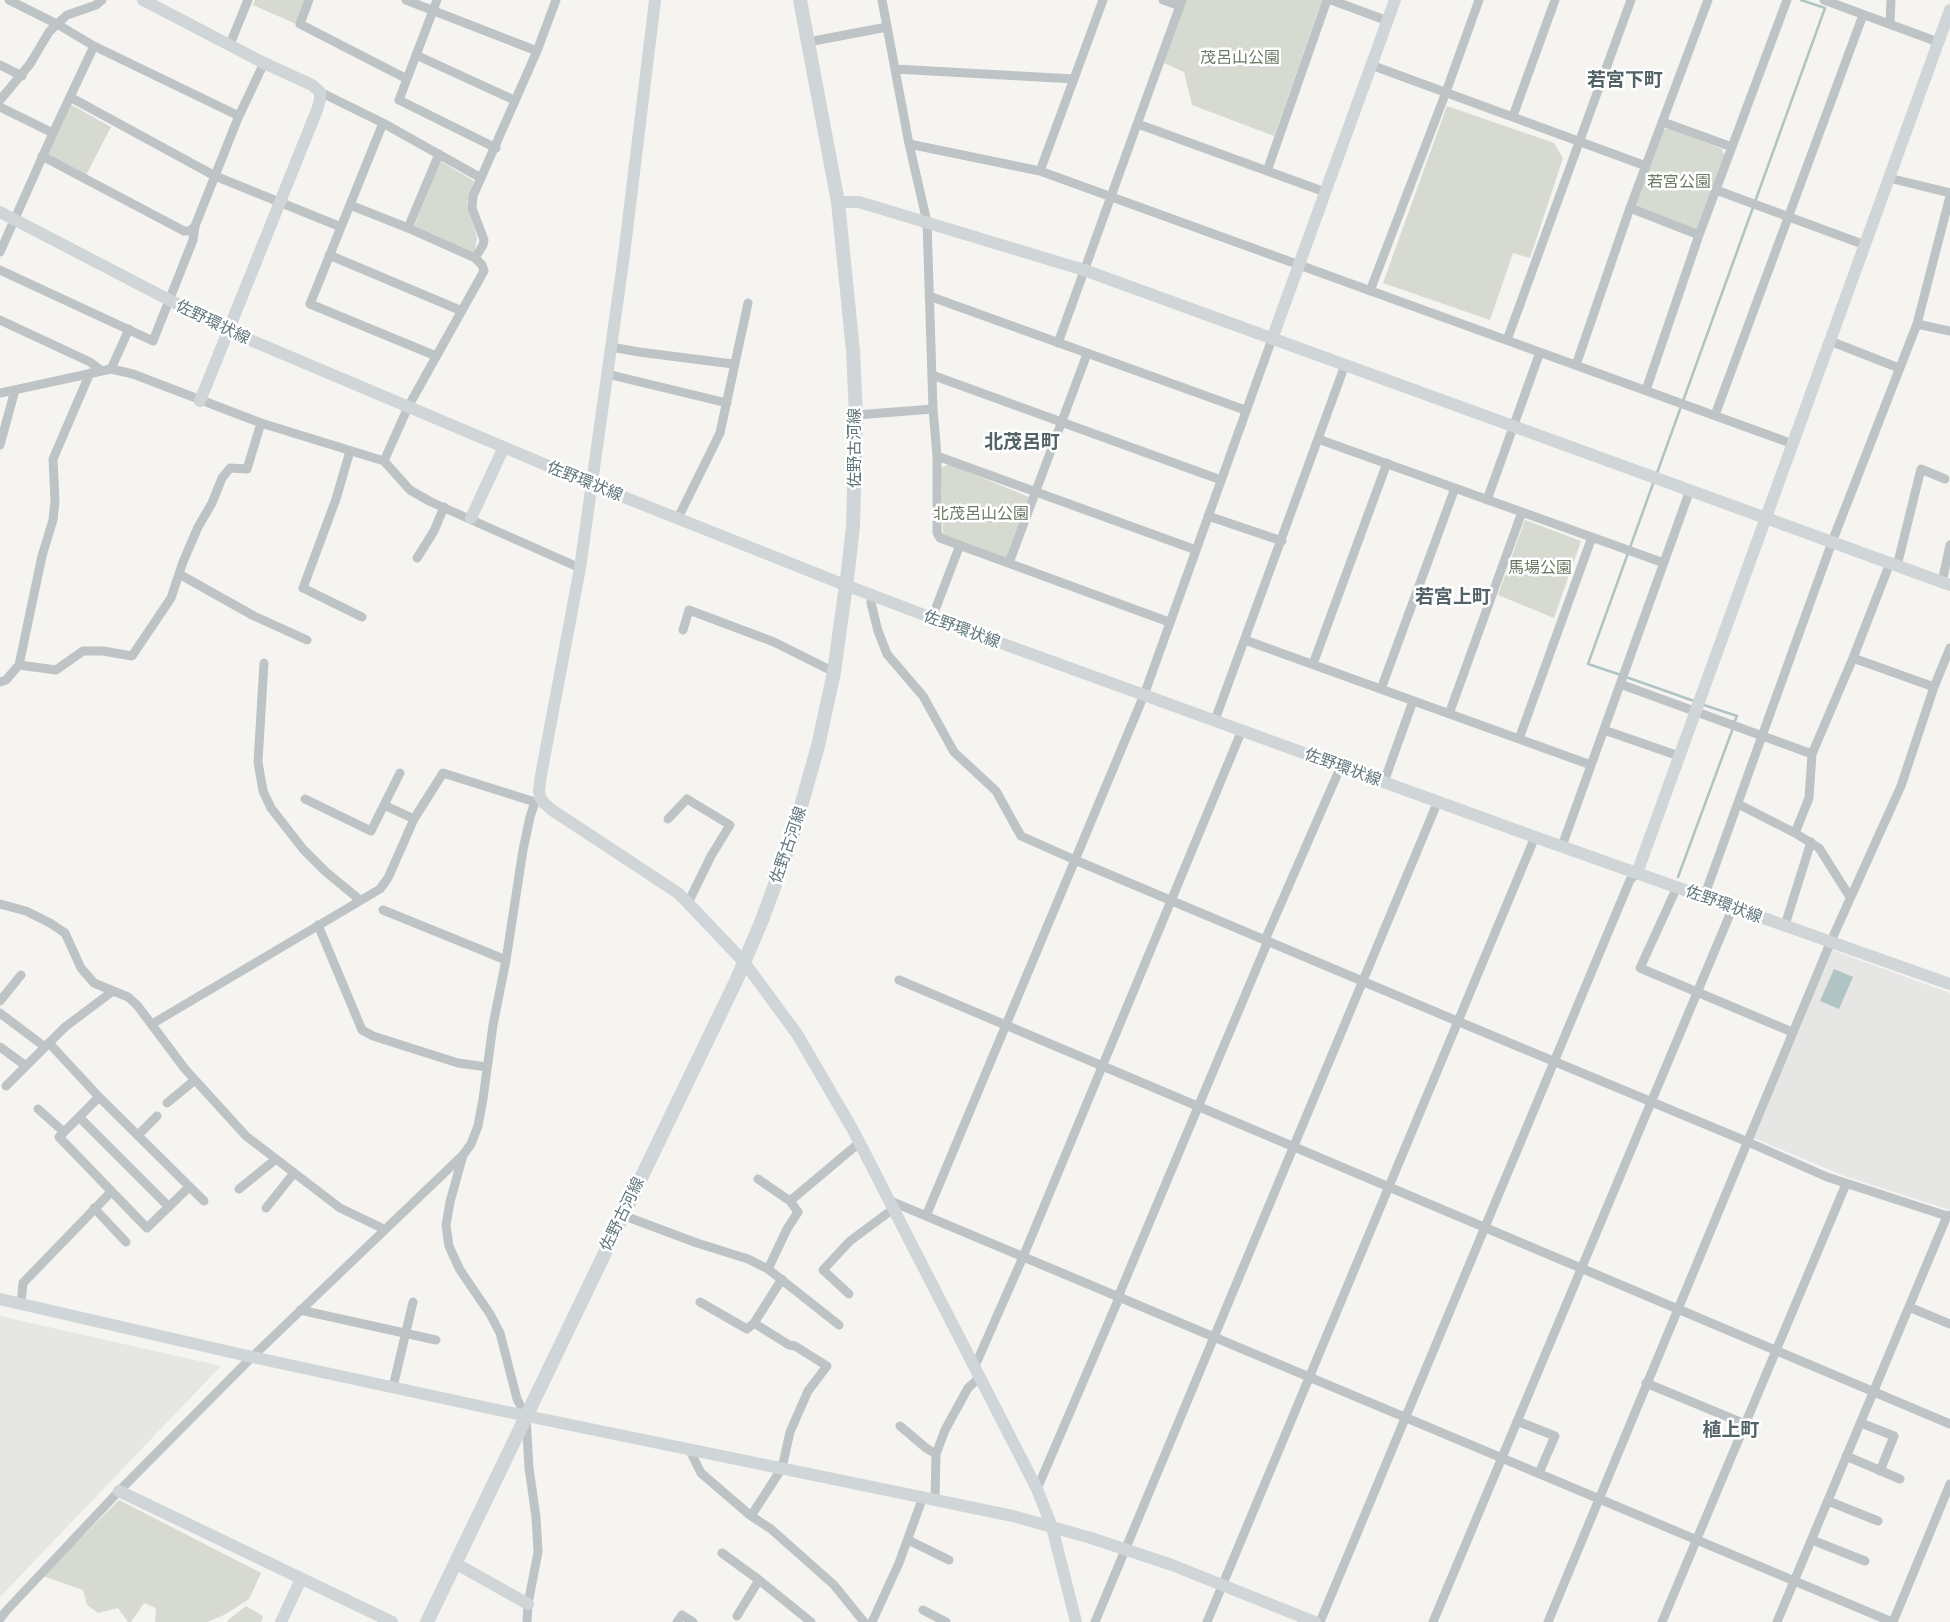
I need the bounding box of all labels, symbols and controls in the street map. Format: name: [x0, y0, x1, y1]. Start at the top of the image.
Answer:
park label: 茂呂山公園: [1200, 48, 1280, 68]
district label: 若宮下町: [1587, 69, 1663, 91]
park label: 若宮公園: [1647, 172, 1711, 192]
street label: 佐野環状線: [173, 296, 253, 348]
street label: 佐野古河線: [845, 408, 865, 488]
district label: 北茂呂町: [984, 431, 1060, 453]
street label: 佐野環状線: [544, 457, 626, 505]
park label: 北茂呂山公園: [933, 504, 1029, 524]
park label: 馬場公園: [1508, 558, 1572, 578]
district label: 若宮上町: [1415, 586, 1491, 608]
street label: 佐野環状線: [921, 606, 1003, 652]
street label: 佐野環状線: [1302, 744, 1384, 790]
street label: 佐野古河線: [766, 804, 810, 886]
street label: 佐野環状線: [1683, 881, 1765, 927]
street label: 佐野古河線: [596, 1174, 648, 1254]
district label: 植上町: [1703, 1419, 1759, 1441]

